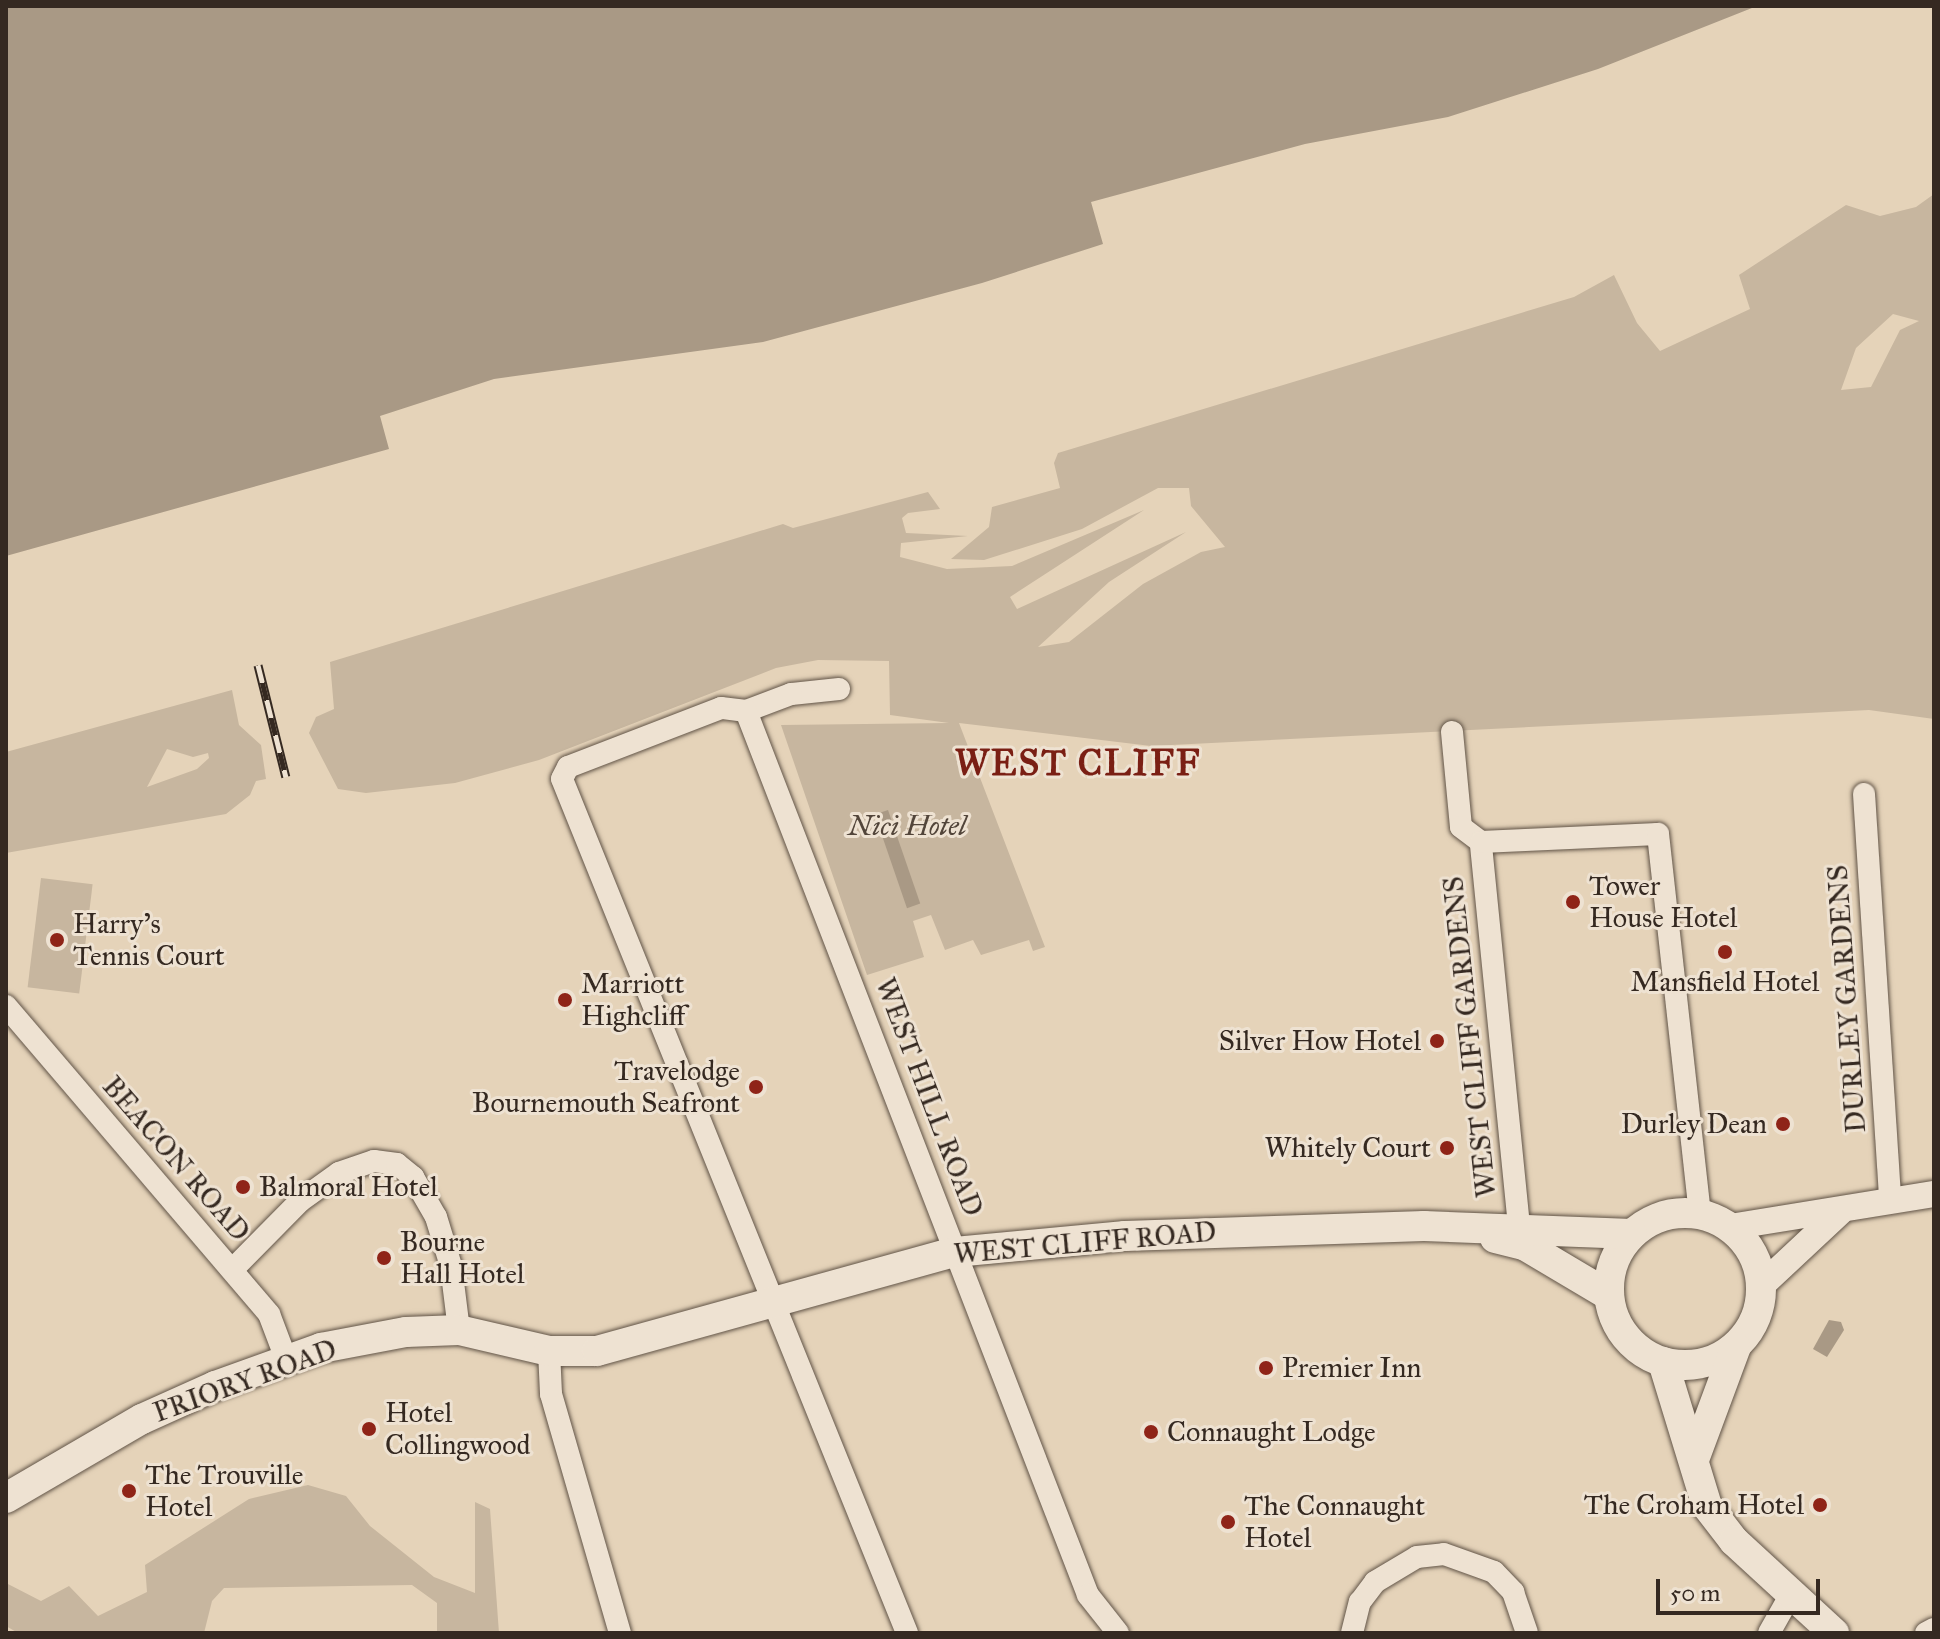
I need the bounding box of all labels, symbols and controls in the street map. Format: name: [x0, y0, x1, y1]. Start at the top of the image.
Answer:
district label: WEST CLIFF: [955, 742, 1201, 786]
park label: Nici Hotel: [848, 809, 966, 843]
street label: DURLEY GARDENS: [1821, 864, 1873, 1134]
place label: Tower House Hotel: [1589, 869, 1737, 935]
street label: WEST CLIFF GARDENS: [1436, 875, 1504, 1199]
marker: Tower House Hotel: [1564, 893, 1582, 911]
place label: Harry's Tennis Court: [73, 907, 225, 973]
marker: Harry's Tennis Court: [48, 931, 66, 949]
marker: Mansfield Hotel: [1716, 943, 1734, 961]
place label: Mansfield Hotel: [1631, 965, 1819, 999]
place label: Marriott Highcliff: [581, 967, 685, 1033]
street label: WEST HILL ROAD: [868, 973, 990, 1221]
marker: Marriott Highcliff: [556, 991, 574, 1009]
place label: Silver How Hotel: [1219, 1024, 1421, 1058]
marker: Silver How Hotel: [1428, 1032, 1446, 1050]
place label: Travelodge Bournemouth Seafront: [472, 1054, 740, 1120]
street label: BEACON ROAD: [95, 1070, 257, 1248]
marker: Travelodge Bournemouth Seafront: [747, 1078, 765, 1096]
place label: Durley Dean: [1621, 1107, 1767, 1141]
marker: Durley Dean: [1774, 1115, 1792, 1133]
place label: Whitely Court: [1264, 1131, 1431, 1165]
marker: Whitely Court: [1438, 1139, 1456, 1157]
place label: Balmoral Hotel: [259, 1170, 438, 1204]
marker: Balmoral Hotel: [234, 1178, 252, 1196]
street label: WEST CLIFF ROAD: [952, 1215, 1218, 1271]
place label: Bourne Hall Hotel: [400, 1225, 525, 1291]
marker: Bourne Hall Hotel: [375, 1249, 393, 1267]
street label: PRIORY ROAD: [149, 1332, 341, 1430]
place label: Premier Inn: [1282, 1351, 1421, 1385]
marker: Premier Inn: [1257, 1359, 1275, 1377]
place label: Hotel Collingwood: [385, 1396, 531, 1462]
place label: Connaught Lodge: [1167, 1415, 1376, 1449]
marker: Hotel Collingwood: [360, 1420, 378, 1438]
marker: Connaught Lodge: [1142, 1423, 1160, 1441]
place label: The Trouville Hotel: [145, 1458, 303, 1524]
marker: The Trouville Hotel: [120, 1482, 138, 1500]
place label: The Croham Hotel: [1584, 1488, 1804, 1522]
place label: The Connaught Hotel: [1244, 1489, 1425, 1555]
marker: The Croham Hotel: [1811, 1496, 1829, 1514]
marker: The Connaught Hotel: [1219, 1513, 1237, 1531]
scale bar: [1660, 1563, 1824, 1613]
text: 50 m: [1670, 1578, 1720, 1608]

